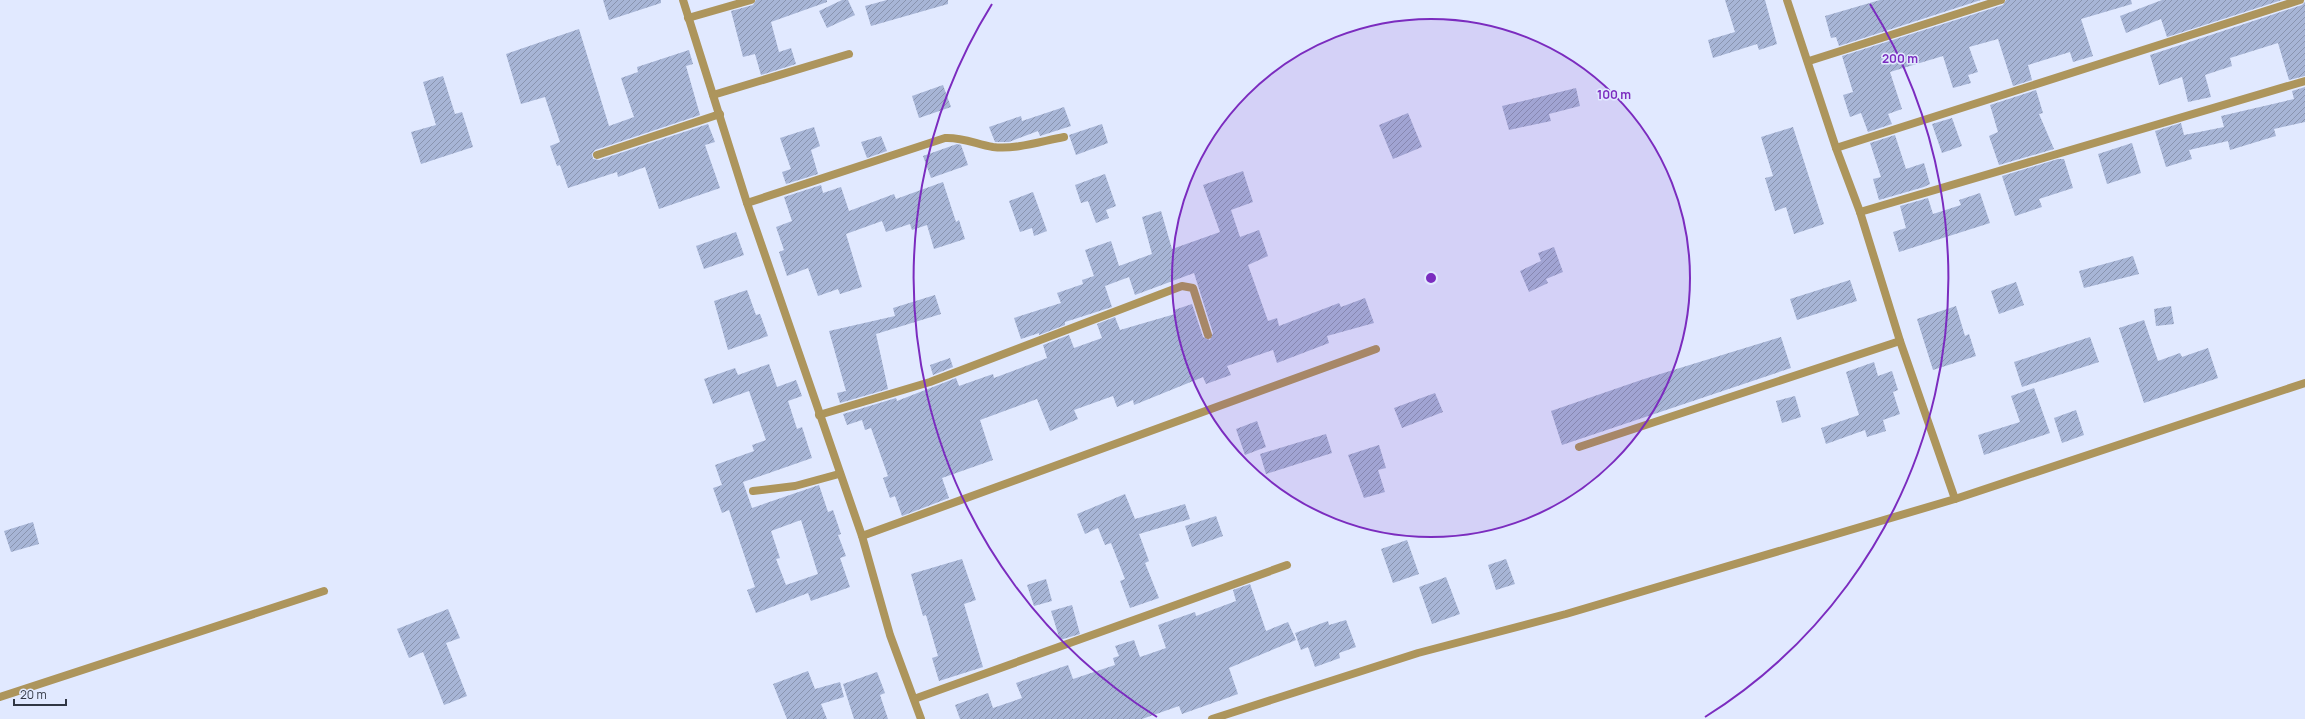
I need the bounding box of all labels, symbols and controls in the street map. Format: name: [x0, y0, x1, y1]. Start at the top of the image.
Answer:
text: 200 m: [1882, 50, 1918, 67]
text: 100 m: [1597, 86, 1631, 103]
centre of rings: [1424, 271, 1438, 285]
scale bar: [14, 681, 66, 707]
text: 20 m: [20, 686, 47, 703]

